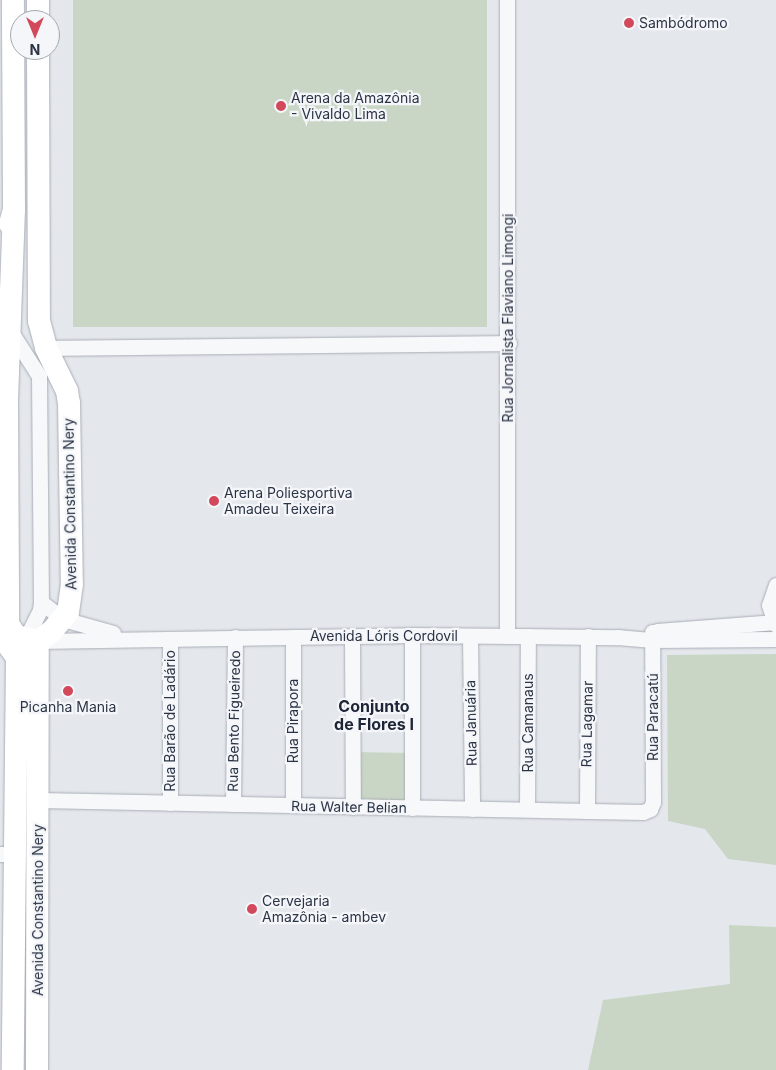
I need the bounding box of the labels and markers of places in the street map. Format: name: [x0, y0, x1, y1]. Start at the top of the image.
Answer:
place label: Sambódromo: [639, 15, 728, 31]
marker: Sambódromo: [623, 17, 635, 29]
place label: Arena da Amazônia - Vivaldo Lima: [291, 90, 420, 122]
marker: Arena da Amazônia - Vivaldo Lima: [275, 100, 287, 112]
place label: Arena Poliesportiva Amadeu Teixeira: [224, 485, 353, 518]
marker: Arena Poliesportiva Amadeu Teixeira: [208, 495, 220, 507]
marker: Picanha Mania: [62, 685, 74, 697]
place label: Picanha Mania: [20, 699, 116, 715]
place label: Cervejaria Amazônia - ambev: [262, 893, 386, 926]
marker: Cervejaria Amazônia - ambev: [246, 903, 258, 915]

